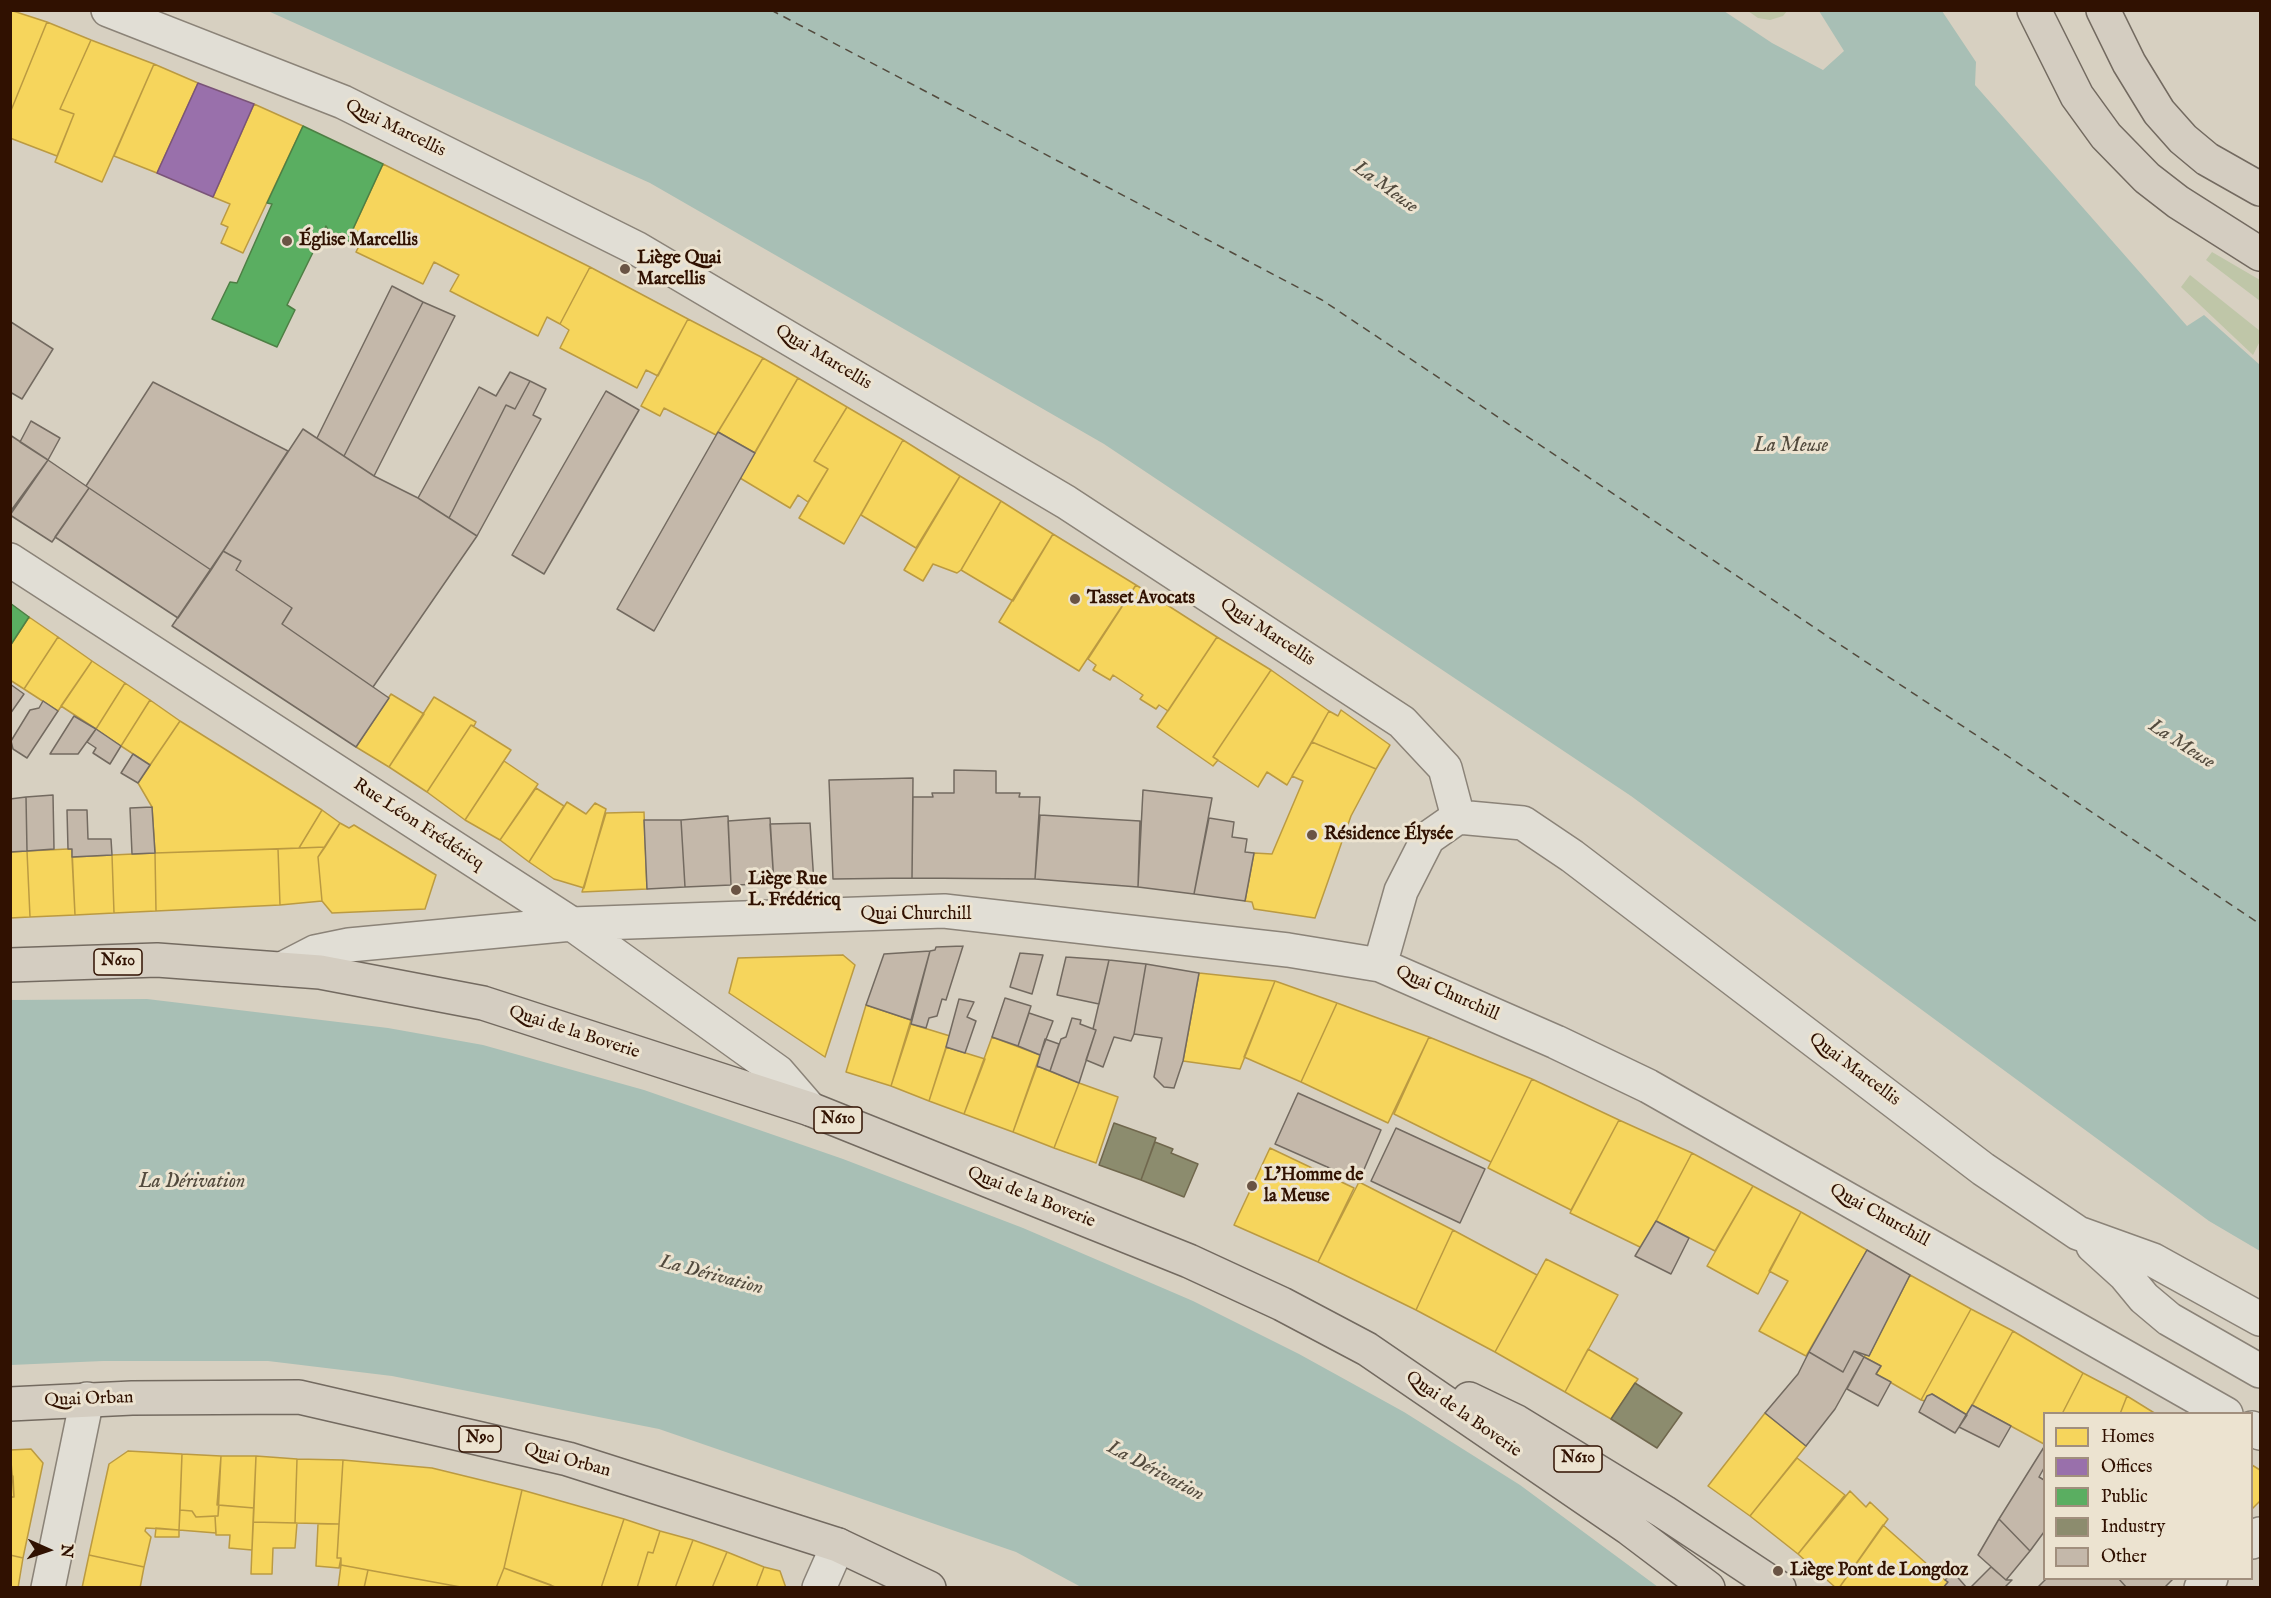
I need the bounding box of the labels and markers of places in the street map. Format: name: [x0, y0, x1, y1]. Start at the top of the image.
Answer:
place label: Église Marcellis: [299, 230, 418, 252]
marker: Église Marcellis: [280, 234, 294, 248]
place label: Liège Quai Marcellis: [637, 248, 721, 290]
marker: Liège Quai Marcellis: [618, 262, 632, 276]
place label: Tasset Avocats: [1087, 588, 1195, 610]
marker: Tasset Avocats: [1068, 592, 1082, 606]
place label: Résidence Élysée: [1324, 824, 1453, 846]
marker: Résidence Élysée: [1305, 828, 1319, 842]
place label: Liège Rue L. Frédéricq: [748, 869, 841, 912]
marker: Liège Rue L. Frédéricq: [729, 883, 743, 897]
place label: L’Homme de la Meuse: [1264, 1165, 1363, 1208]
marker: L’Homme de la Meuse: [1245, 1179, 1259, 1193]
place label: Liège Pont de Longdoz: [1790, 1560, 1968, 1582]
marker: Liège Pont de Longdoz: [1771, 1564, 1785, 1578]

